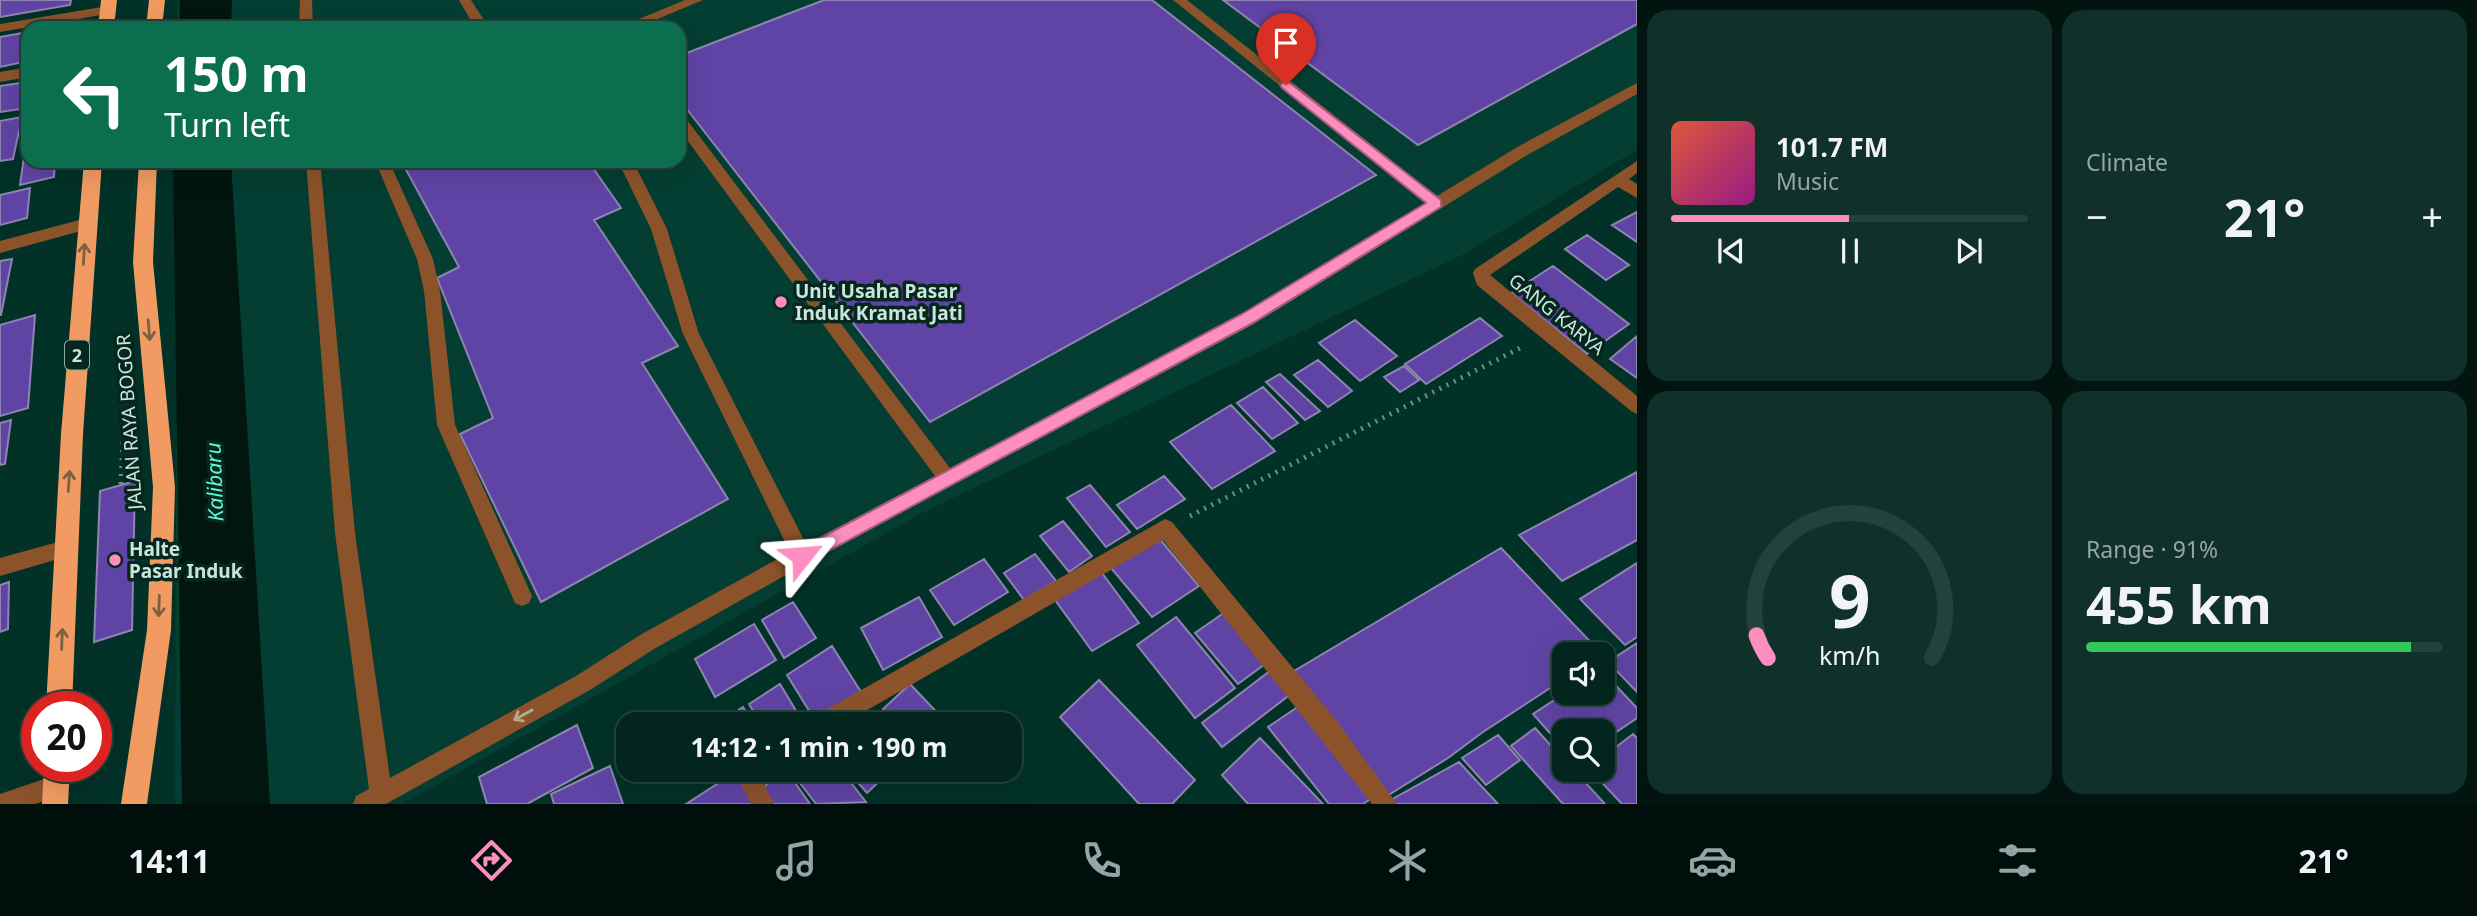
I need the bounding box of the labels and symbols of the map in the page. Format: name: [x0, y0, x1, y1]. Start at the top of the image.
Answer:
pin: [1256, 13, 1316, 85]
one-way arrow: [78, 244, 91, 266]
street label: GANG KARYA: [1503, 267, 1611, 361]
place label: Unit Usaha Pasar Induk Kramat Jati: [795, 278, 963, 326]
marker: Unit Usaha Pasar Induk Kramat Jati: [773, 294, 789, 310]
one-way arrow: [143, 318, 156, 341]
street label: JALAN RAYA BOGOR: [110, 333, 148, 513]
road number: 2: [65, 340, 89, 370]
water label: Kalibaru: [199, 442, 229, 522]
one-way arrow: [63, 470, 76, 493]
position arrow: [765, 519, 839, 593]
place label: Halte Pasar Induk: [129, 536, 243, 584]
marker: Halte Pasar Induk: [107, 552, 123, 568]
one-way arrow: [153, 594, 166, 617]
one-way arrow: [55, 628, 68, 651]
speed limit sign: 20: [21, 691, 112, 782]
one-way arrow: [514, 708, 534, 722]

